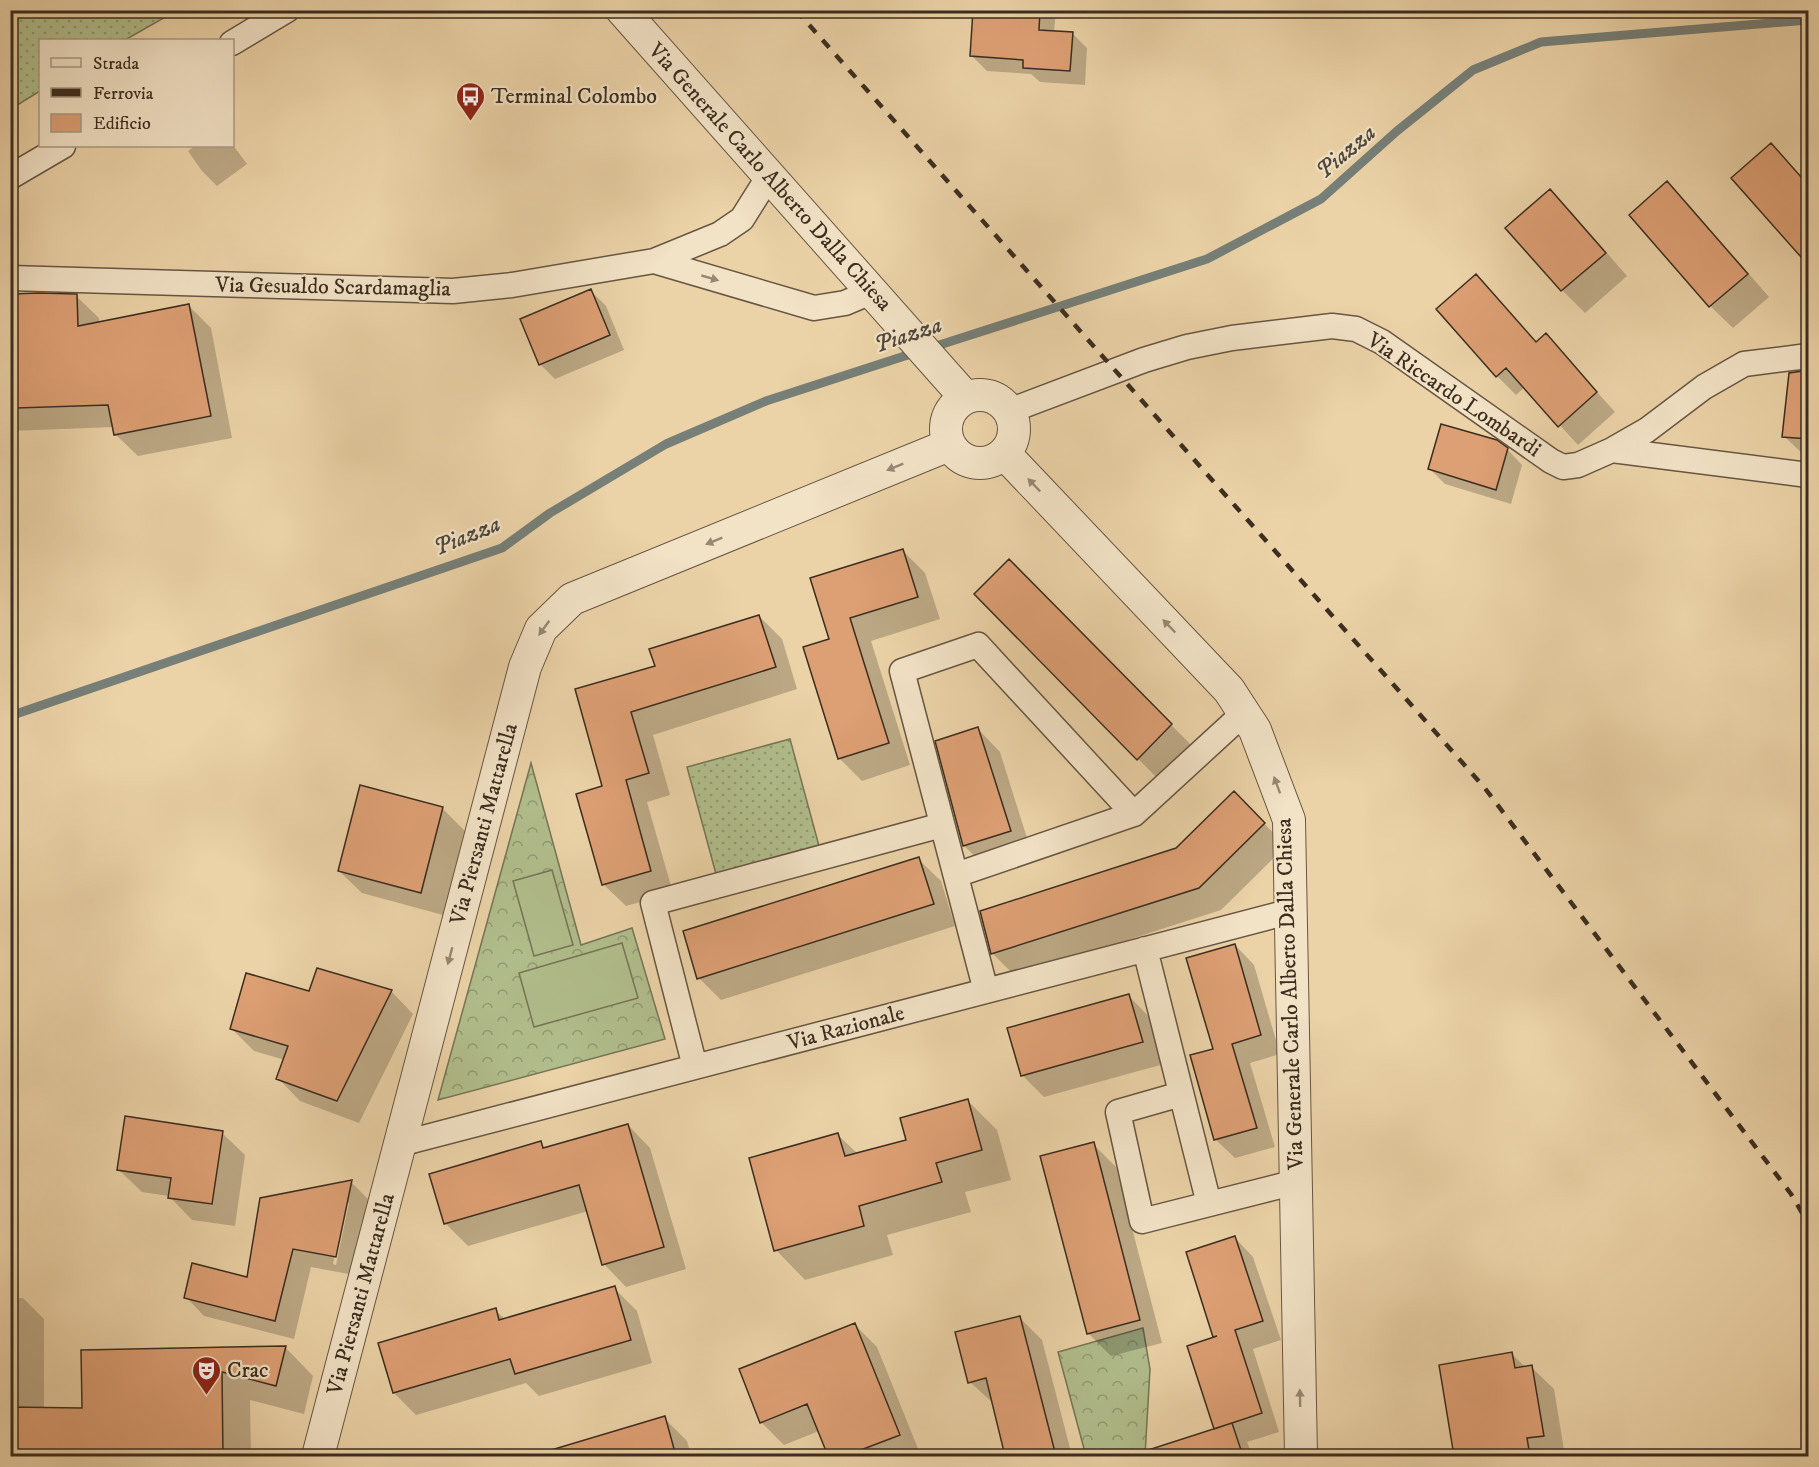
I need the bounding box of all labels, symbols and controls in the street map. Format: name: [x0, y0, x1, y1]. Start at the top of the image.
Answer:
street label: Via Generale Carlo Alberto Dalla Chiesa: [642, 37, 898, 317]
legend: [39, 39, 234, 147]
text: Strada: [93, 53, 140, 75]
bus stop icon: Terminal Colombo: [454, 80, 486, 122]
text: Ferrovia: [93, 83, 154, 105]
place label: Terminal Colombo: [491, 83, 657, 110]
text: Edificio: [93, 113, 151, 135]
water label: Piazza: [1310, 118, 1382, 186]
street label: Via Gesualdo Scardamaglia: [214, 271, 452, 303]
one-way arrow: [701, 274, 719, 283]
water label: Piazza: [870, 310, 946, 360]
street label: Via Riccardo Lombardi: [1361, 326, 1546, 463]
one-way arrow: [886, 463, 904, 472]
one-way arrow: [1028, 478, 1042, 492]
water label: Piazza: [429, 509, 505, 563]
one-way arrow: [705, 536, 723, 546]
one-way arrow: [1162, 618, 1176, 633]
one-way arrow: [538, 621, 550, 636]
street label: Via Piersanti Mattarella: [444, 720, 524, 929]
one-way arrow: [1271, 776, 1281, 794]
street label: Via Generale Carlo Alberto Dalla Chiesa: [1270, 817, 1310, 1171]
one-way arrow: [444, 947, 454, 965]
street label: Via Razionale: [784, 999, 907, 1057]
street label: Via Piersanti Mattarella: [321, 1190, 401, 1399]
theatre icon: Crac: [190, 1354, 222, 1396]
place label: Crac: [227, 1357, 269, 1384]
one-way arrow: [1295, 1389, 1305, 1408]

